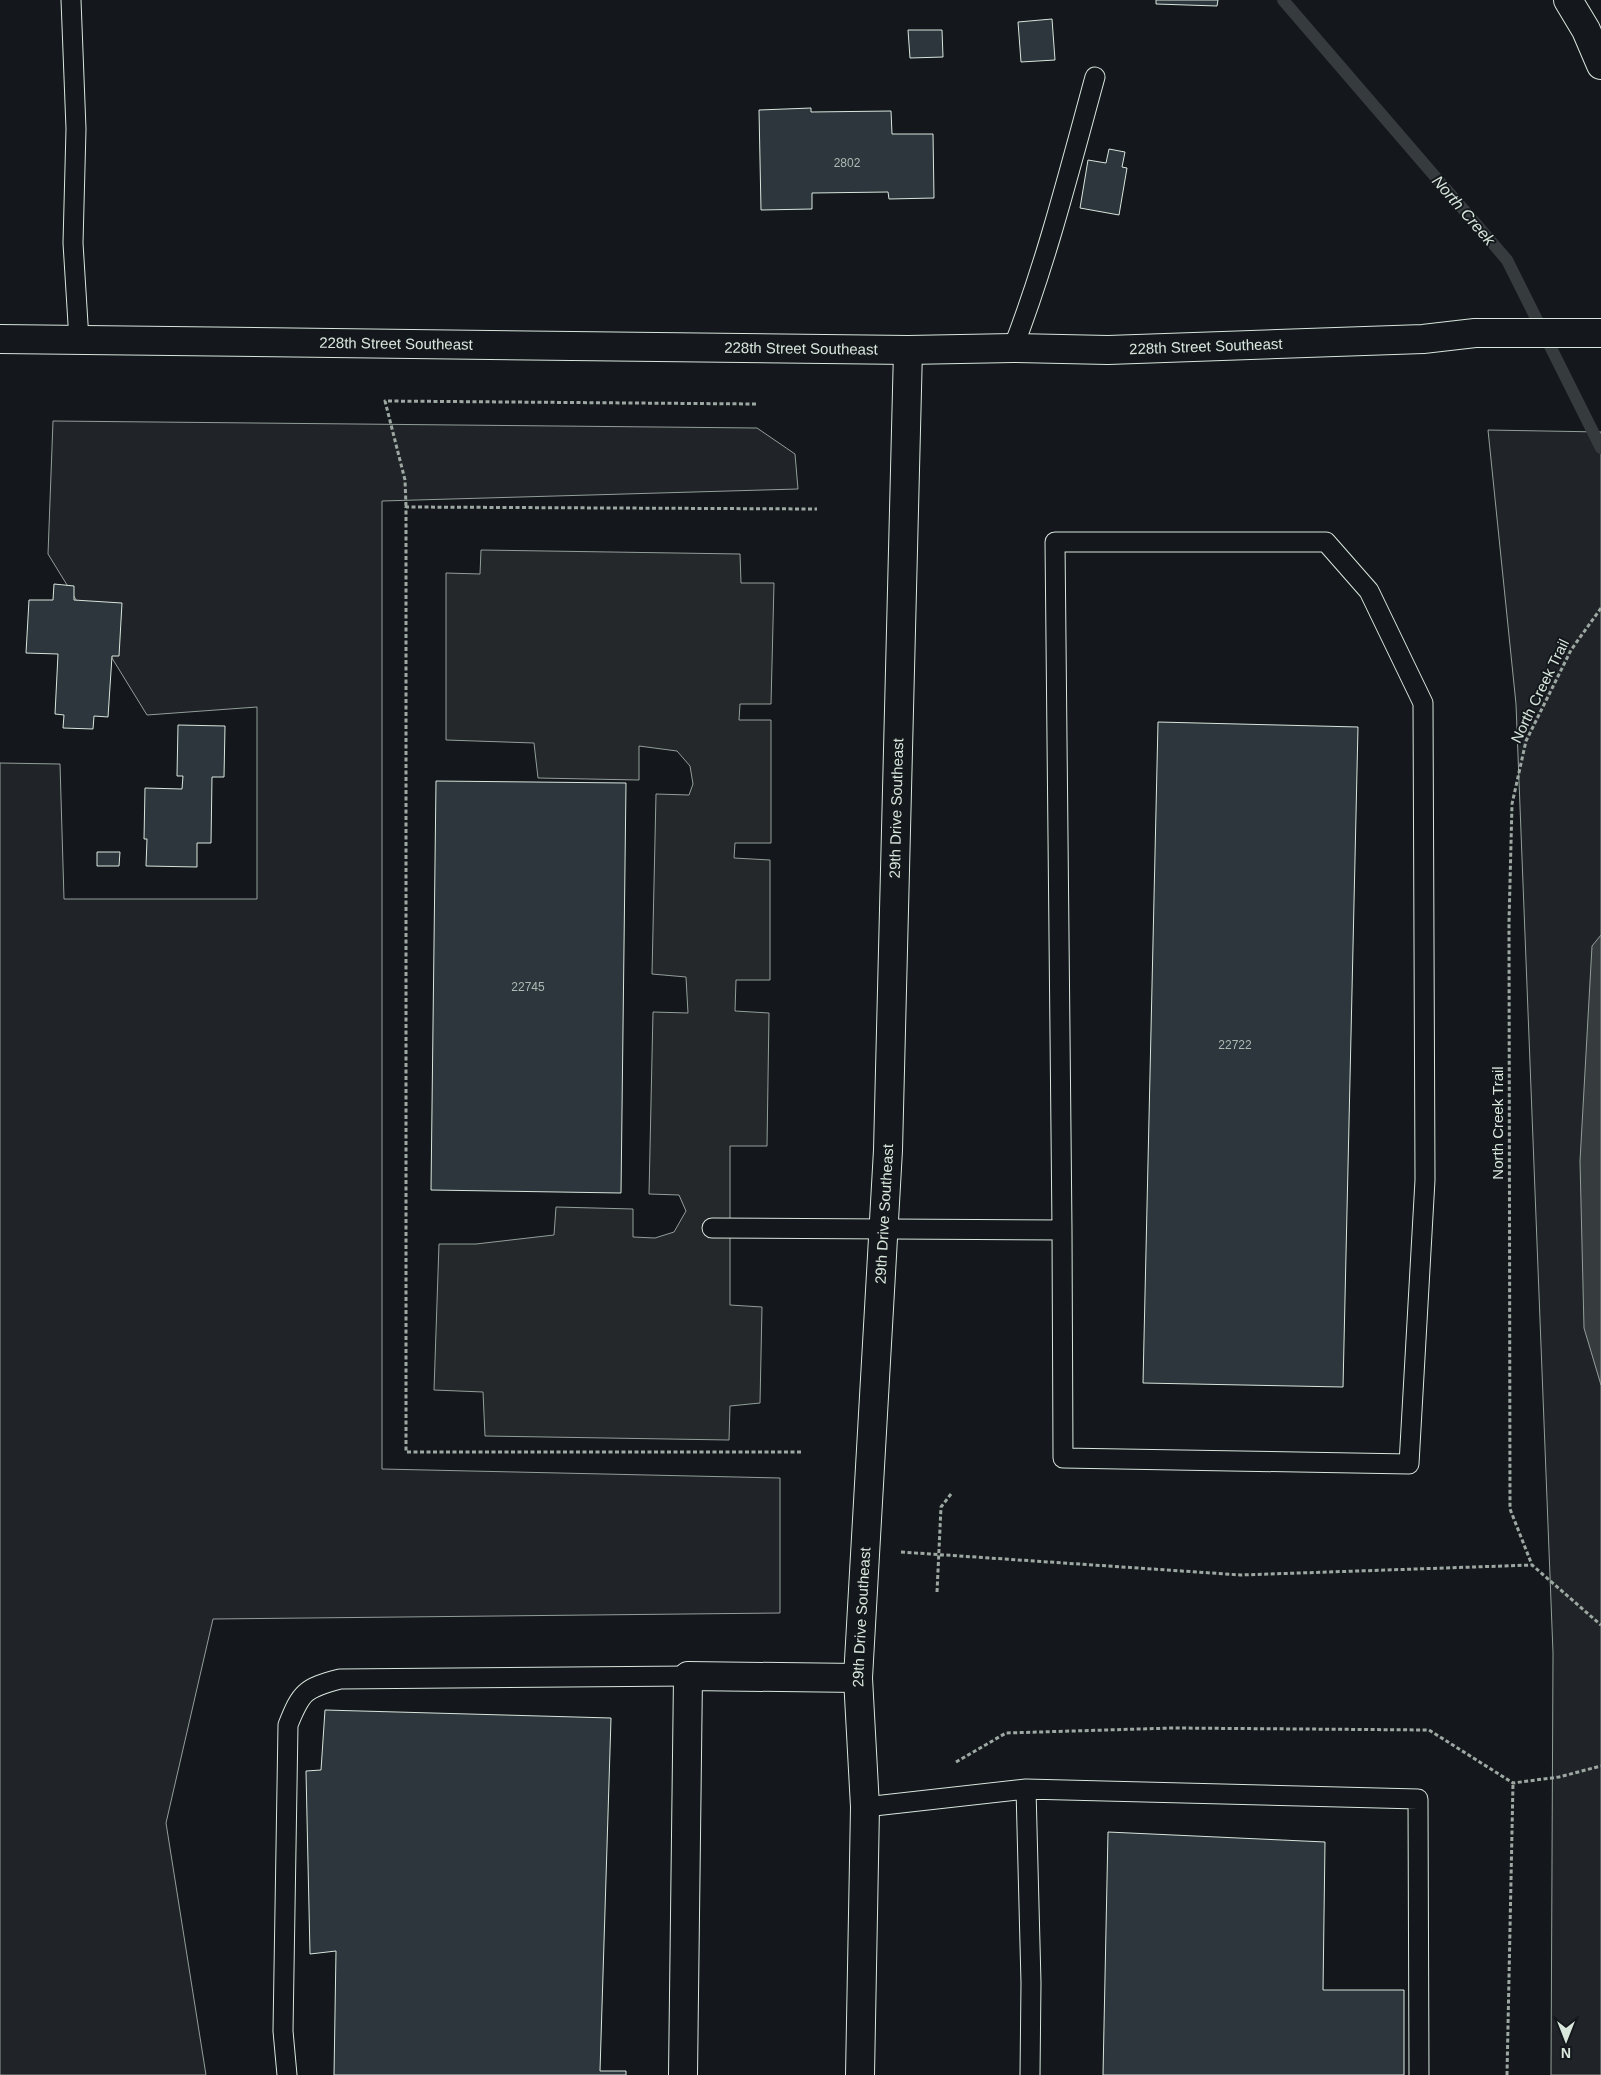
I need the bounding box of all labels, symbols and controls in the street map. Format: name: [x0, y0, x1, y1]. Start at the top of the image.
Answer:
house number: 2802: [834, 156, 861, 170]
water label: North Creek: [1429, 172, 1499, 249]
street label: 228th Street Southeast: [319, 334, 474, 353]
street label: 228th Street Southeast: [1129, 335, 1284, 357]
street label: 228th Street Southeast: [724, 339, 879, 358]
street label: North Creek Trail: [1507, 636, 1572, 745]
street label: 29th Drive Southeast: [886, 737, 906, 878]
house number: 22745: [511, 980, 545, 994]
house number: 22722: [1218, 1038, 1252, 1052]
street label: North Creek Trail: [1489, 1066, 1506, 1180]
street label: 29th Drive Southeast: [871, 1143, 896, 1284]
street label: 29th Drive Southeast: [849, 1546, 873, 1688]
north arrow: [1541, 2015, 1591, 2065]
text: N: [1561, 2045, 1571, 2061]

